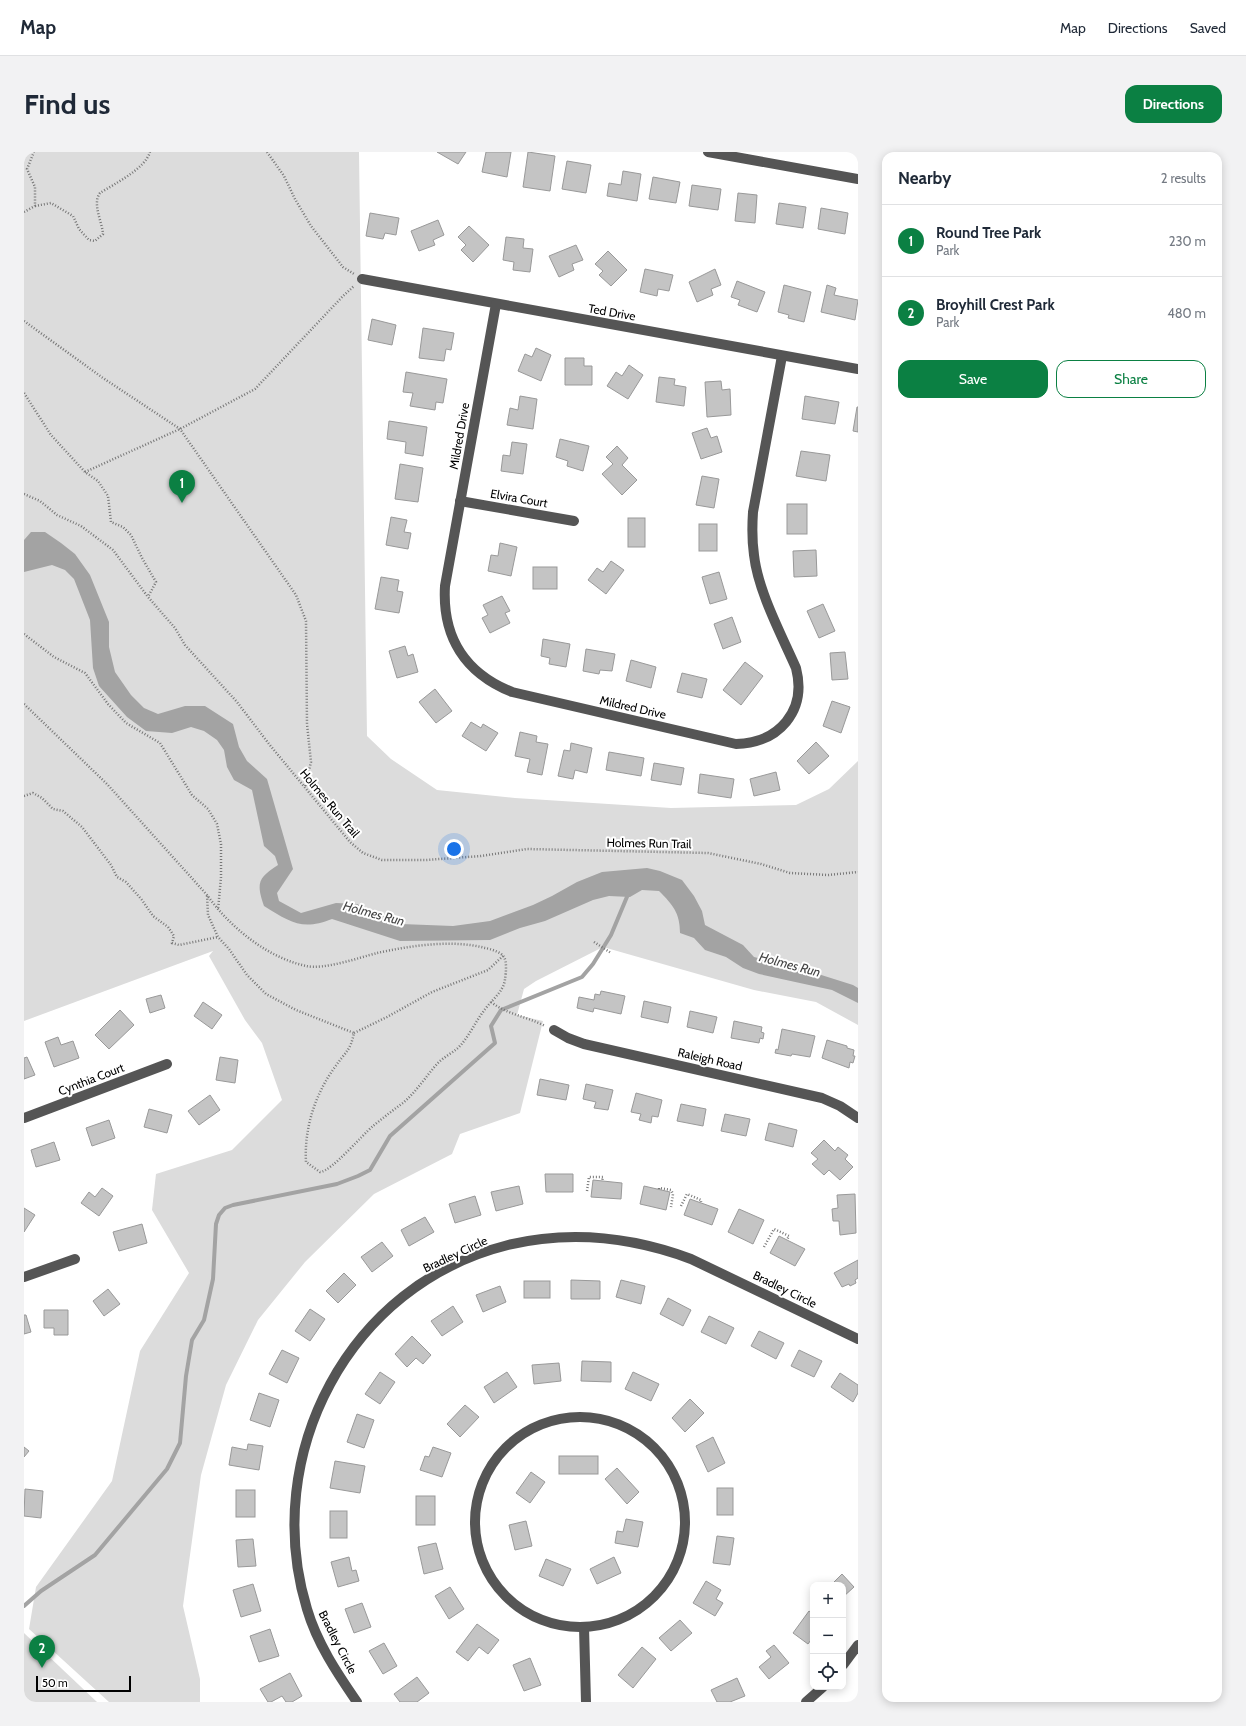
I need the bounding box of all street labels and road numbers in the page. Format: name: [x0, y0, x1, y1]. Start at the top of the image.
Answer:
street label: Ted Drive: [587, 300, 637, 324]
street label: Mildred Drive: [446, 401, 472, 471]
street label: Elvira Court: [489, 486, 549, 510]
street label: Mildred Drive: [598, 692, 668, 722]
street label: Holmes Run Trail: [297, 766, 363, 841]
street label: Holmes Run Trail: [606, 835, 692, 851]
street label: Raleigh Road: [676, 1044, 744, 1074]
street label: Cynthia Court: [56, 1060, 126, 1098]
street label: Bradley Circle: [420, 1233, 490, 1275]
street label: Bradley Circle: [751, 1267, 819, 1311]
street label: Bradley Circle: [316, 1608, 360, 1676]

